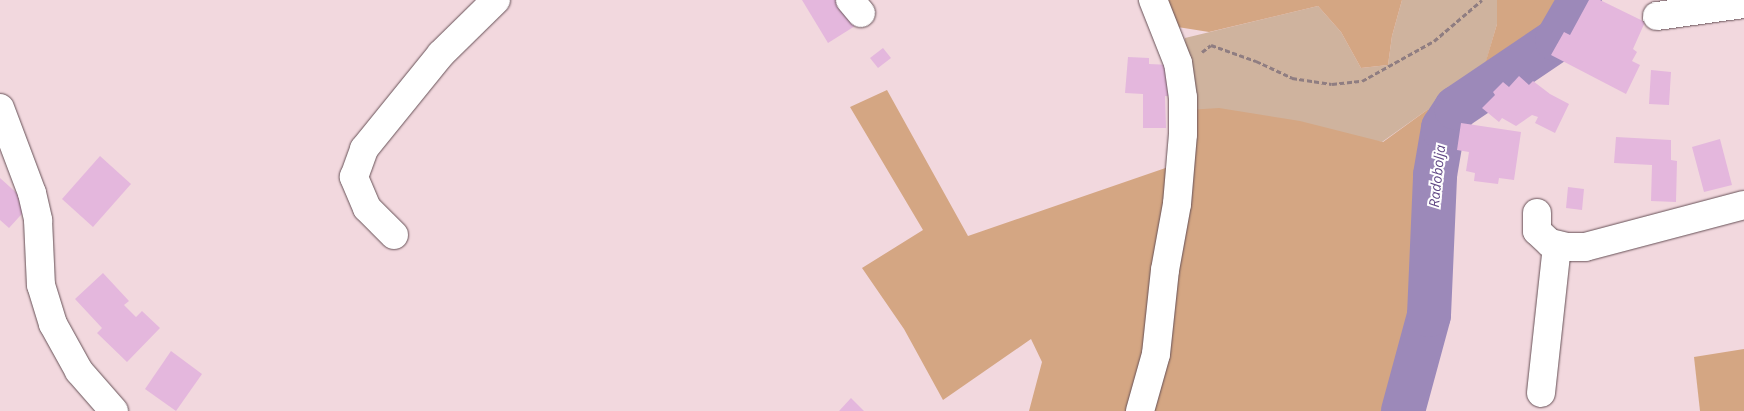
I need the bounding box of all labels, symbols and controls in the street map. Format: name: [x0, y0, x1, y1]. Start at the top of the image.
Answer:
water label: Radobolja: [1425, 144, 1449, 208]

